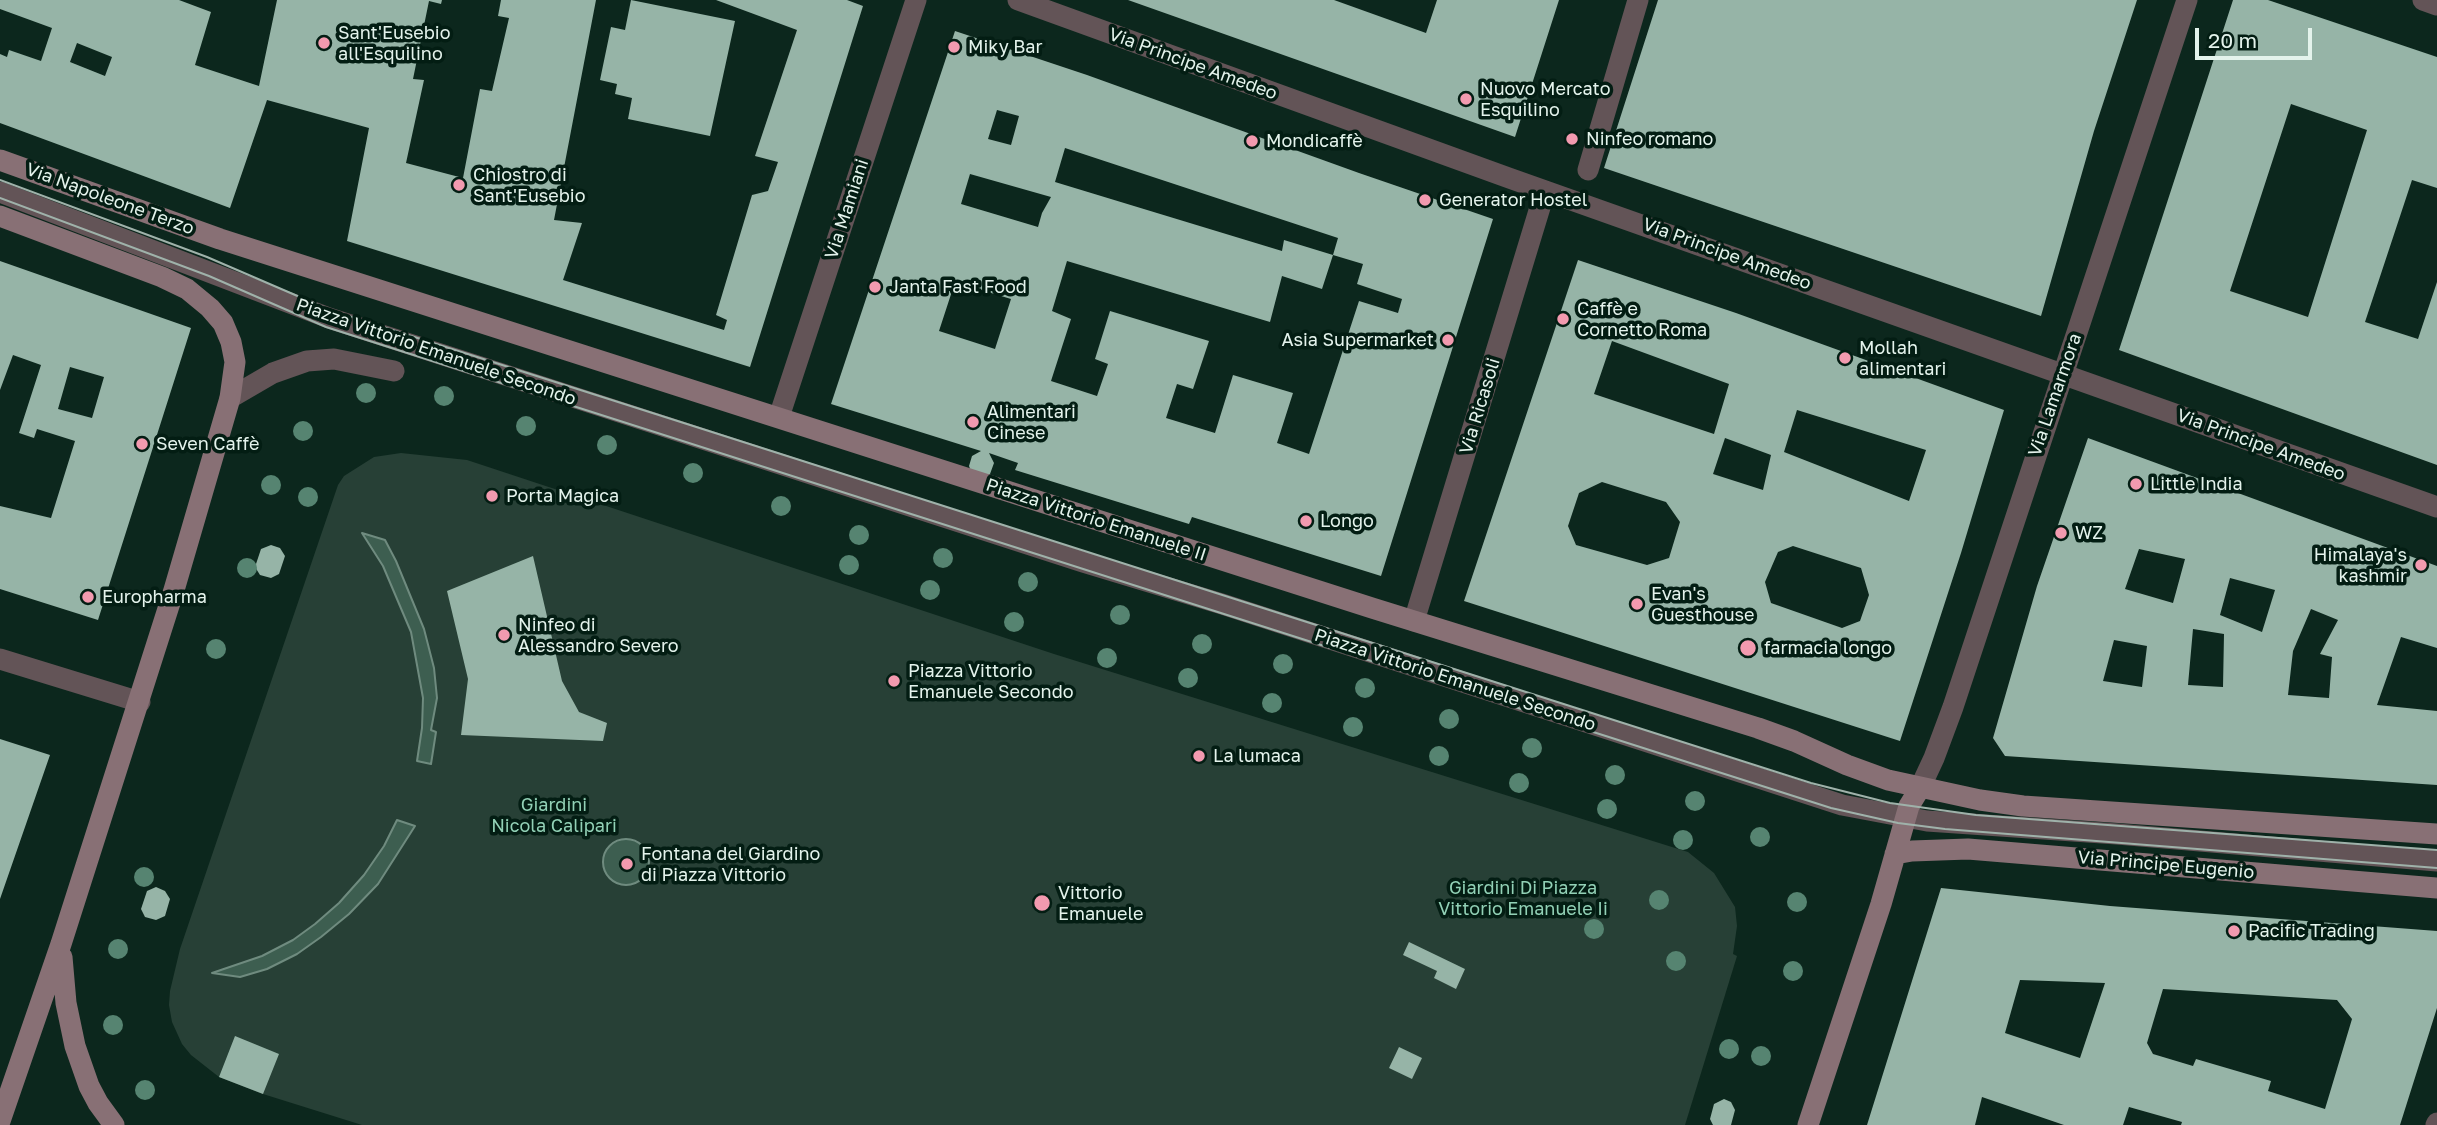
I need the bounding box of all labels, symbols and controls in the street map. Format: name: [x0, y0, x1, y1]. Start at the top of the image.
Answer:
scale bar: [2199, 14, 2316, 58]
place label: Sant'Eusebio all'Esquilino: [338, 22, 450, 64]
street label: Via Principe Amedeo: [1106, 23, 1280, 105]
text: 20 m: [2208, 27, 2257, 53]
marker: Sant'Eusebio all'Esquilino: [316, 35, 332, 51]
place label: Miky Bar: [968, 36, 1042, 58]
marker: Miky Bar: [946, 39, 962, 55]
place label: Nuovo Mercato Esquilino: [1480, 78, 1611, 120]
marker: Nuovo Mercato Esquilino: [1458, 91, 1474, 107]
place label: Ninfeo romano: [1586, 128, 1713, 150]
place label: Mondicaffè: [1266, 130, 1363, 152]
marker: Ninfeo romano: [1564, 131, 1580, 147]
marker: Mondicaffè: [1244, 133, 1260, 149]
street label: Via Mamiani: [821, 156, 873, 262]
street label: Via Napoleone Terzo: [23, 159, 197, 239]
place label: Chiostro di Sant'Eusebio: [473, 164, 585, 206]
marker: Chiostro di Sant'Eusebio: [451, 177, 467, 193]
place label: Generator Hostel: [1439, 189, 1587, 211]
marker: Generator Hostel: [1417, 192, 1433, 208]
street label: Via Principe Amedeo: [1640, 213, 1814, 295]
place label: Janta Fast Food: [889, 276, 1027, 298]
marker: Janta Fast Food: [867, 279, 883, 295]
street label: Piazza Vittorio Emanuele Secondo: [293, 294, 579, 410]
place label: Caffè e Cornetto Roma: [1577, 298, 1707, 340]
marker: Caffè e Cornetto Roma: [1555, 311, 1571, 327]
place label: Asia Supermarket: [1281, 329, 1434, 351]
street label: Via Lamarmora: [2024, 330, 2086, 460]
marker: Asia Supermarket: [1440, 332, 1456, 348]
place label: Mollah alimentari: [1859, 337, 1946, 380]
marker: Mollah alimentari: [1837, 350, 1853, 366]
street label: Via Ricasoli: [1455, 355, 1505, 457]
place label: Alimentari Cinese: [987, 401, 1076, 444]
street label: Via Principe Amedeo: [2174, 404, 2348, 486]
marker: Alimentari Cinese: [965, 414, 981, 430]
place label: Seven Caffè: [156, 433, 259, 455]
marker: Seven Caffè: [134, 436, 150, 452]
place label: Little India: [2150, 473, 2243, 495]
street label: Piazza Vittorio Emanuele II: [983, 474, 1209, 566]
marker: Little India: [2128, 476, 2144, 492]
place label: Porta Magica: [506, 485, 619, 507]
marker: Porta Magica: [484, 488, 500, 504]
place label: Longo: [1320, 510, 1374, 532]
marker: Longo: [1298, 513, 1314, 529]
place label: WZ: [2075, 522, 2103, 544]
marker: WZ: [2053, 525, 2069, 541]
place label: Himalaya's kashmir: [2314, 544, 2407, 586]
marker: Himalaya's kashmir: [2413, 557, 2429, 573]
place label: Evan's Guesthouse: [1651, 583, 1754, 626]
place label: Europharma: [102, 586, 207, 608]
marker: Europharma: [80, 589, 96, 605]
marker: Evan's Guesthouse: [1629, 596, 1645, 612]
place label: Ninfeo di Alessandro Severo: [518, 614, 679, 656]
street label: Piazza Vittorio Emanuele Secondo: [1312, 624, 1598, 736]
marker: Ninfeo di Alessandro Severo: [496, 627, 512, 643]
place label: farmacia longo: [1764, 637, 1892, 659]
marker: farmacia longo: [1738, 638, 1758, 658]
place label: Piazza Vittorio Emanuele Secondo: [908, 660, 1074, 702]
marker: Piazza Vittorio Emanuele Secondo: [886, 673, 902, 689]
place label: La lumaca: [1213, 745, 1301, 767]
marker: La lumaca: [1191, 748, 1207, 764]
park label: Giardini Nicola Calipari: [491, 794, 617, 836]
place label: Fontana del Giardino di Piazza Vittorio: [641, 843, 820, 886]
street label: Via Principe Eugenio: [2077, 847, 2255, 883]
marker: Fontana del Giardino di Piazza Vittorio: [619, 856, 635, 872]
park label: Giardini Di Piazza Vittorio Emanuele Ii: [1438, 877, 1608, 920]
place label: Vittorio Emanuele: [1058, 882, 1143, 924]
marker: Vittorio Emanuele: [1032, 893, 1052, 913]
place label: Pacific Trading: [2248, 920, 2375, 942]
marker: Pacific Trading: [2226, 923, 2242, 939]

